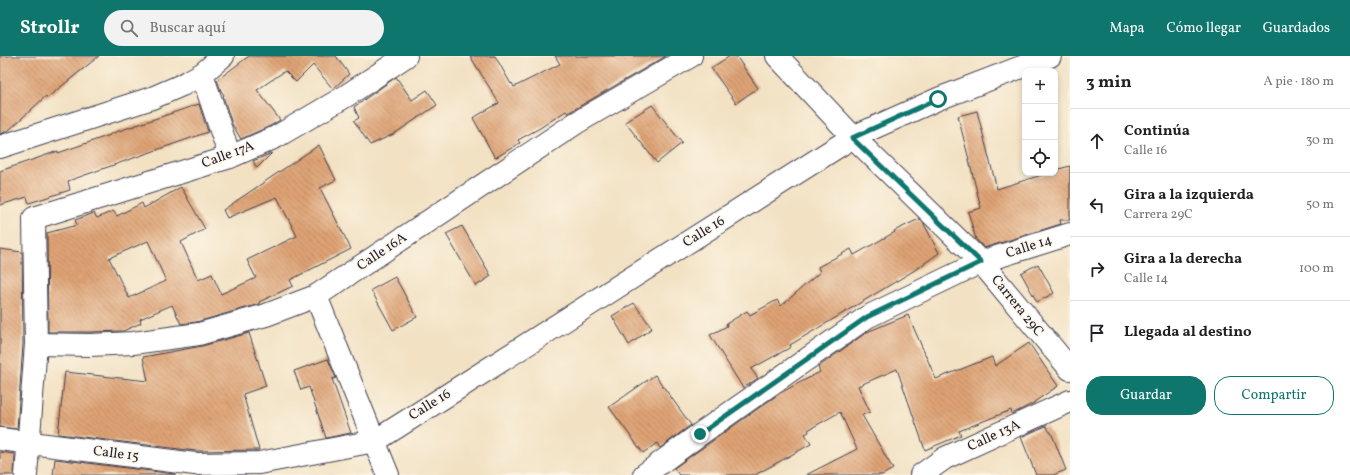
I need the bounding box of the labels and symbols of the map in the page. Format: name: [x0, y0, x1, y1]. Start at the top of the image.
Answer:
route start: [929, 90, 947, 108]
street label: Calle 17A: [199, 137, 257, 173]
street label: Calle 16: [679, 212, 729, 252]
street label: Calle 16A: [353, 228, 411, 276]
street label: Calle 14: [1003, 231, 1055, 263]
street label: Carrera 29C: [986, 271, 1048, 341]
street label: Calle 16: [405, 385, 455, 425]
street label: Calle 13A: [964, 415, 1024, 457]
route end: [691, 425, 709, 443]
street label: Calle 15: [92, 442, 140, 466]

